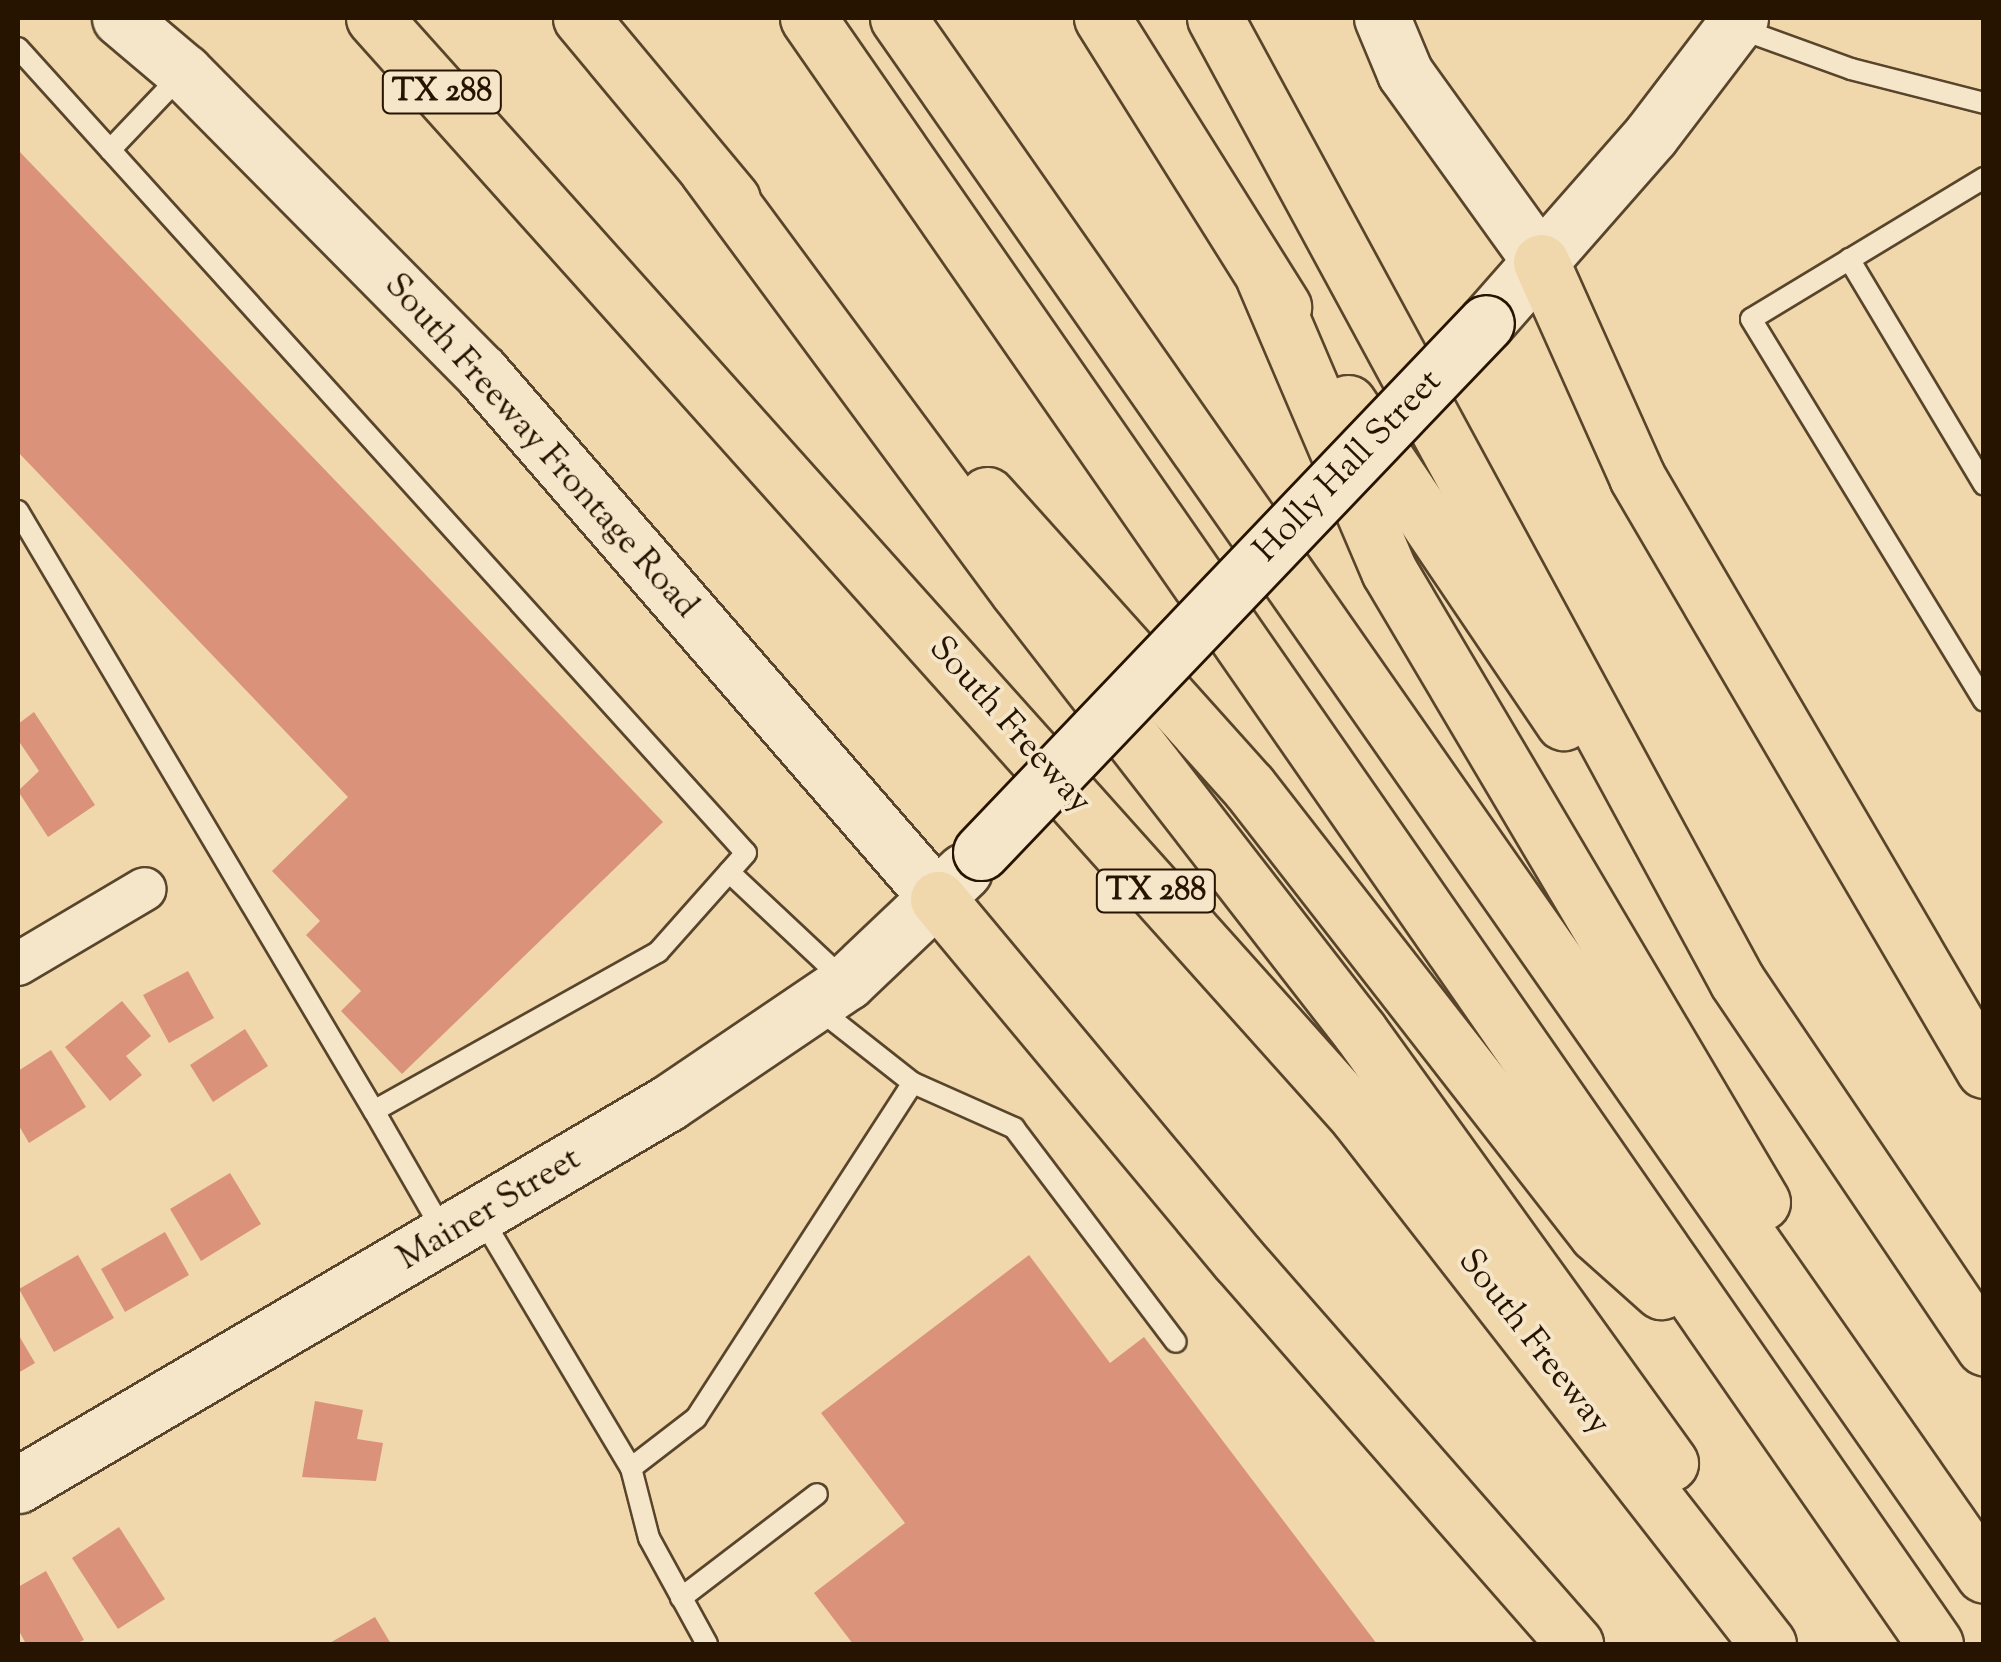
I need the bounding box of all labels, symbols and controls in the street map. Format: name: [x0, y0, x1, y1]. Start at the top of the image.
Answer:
road number: TX 288: [380, 65, 504, 119]
street label: South Freeway Frontage Road: [374, 266, 706, 628]
street label: Holly Hall Street: [1246, 362, 1452, 572]
street label: South Freeway: [919, 629, 1099, 823]
road number: TX 288: [1094, 864, 1218, 918]
street label: Mainer Street: [391, 1139, 589, 1281]
street label: South Freeway: [1448, 1242, 1618, 1444]

